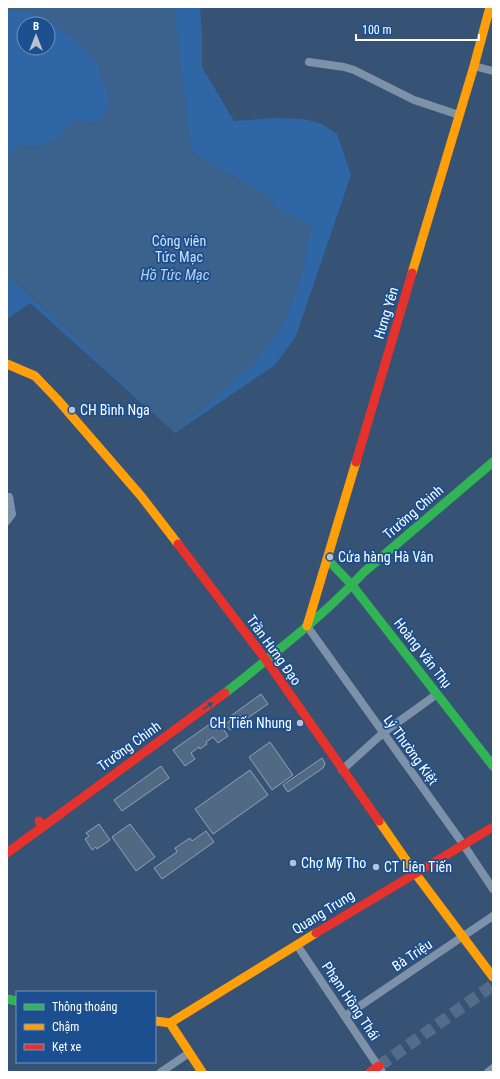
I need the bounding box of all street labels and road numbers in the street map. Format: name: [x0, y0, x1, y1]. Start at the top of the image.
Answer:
street label: Hưng Yên: [371, 285, 401, 341]
street label: Trường Chinh: [380, 482, 446, 542]
street label: Trần Hưng Đạo: [243, 612, 305, 688]
street label: Hoàng Văn Thụ: [391, 615, 455, 691]
street label: Lý Thường Kiệt: [380, 712, 442, 788]
street label: Trường Chinh: [94, 718, 164, 774]
street label: Quang Trung: [289, 887, 357, 937]
street label: Bà Triệu: [389, 936, 435, 974]
street label: Phạm Hồng Thái: [319, 959, 383, 1043]

